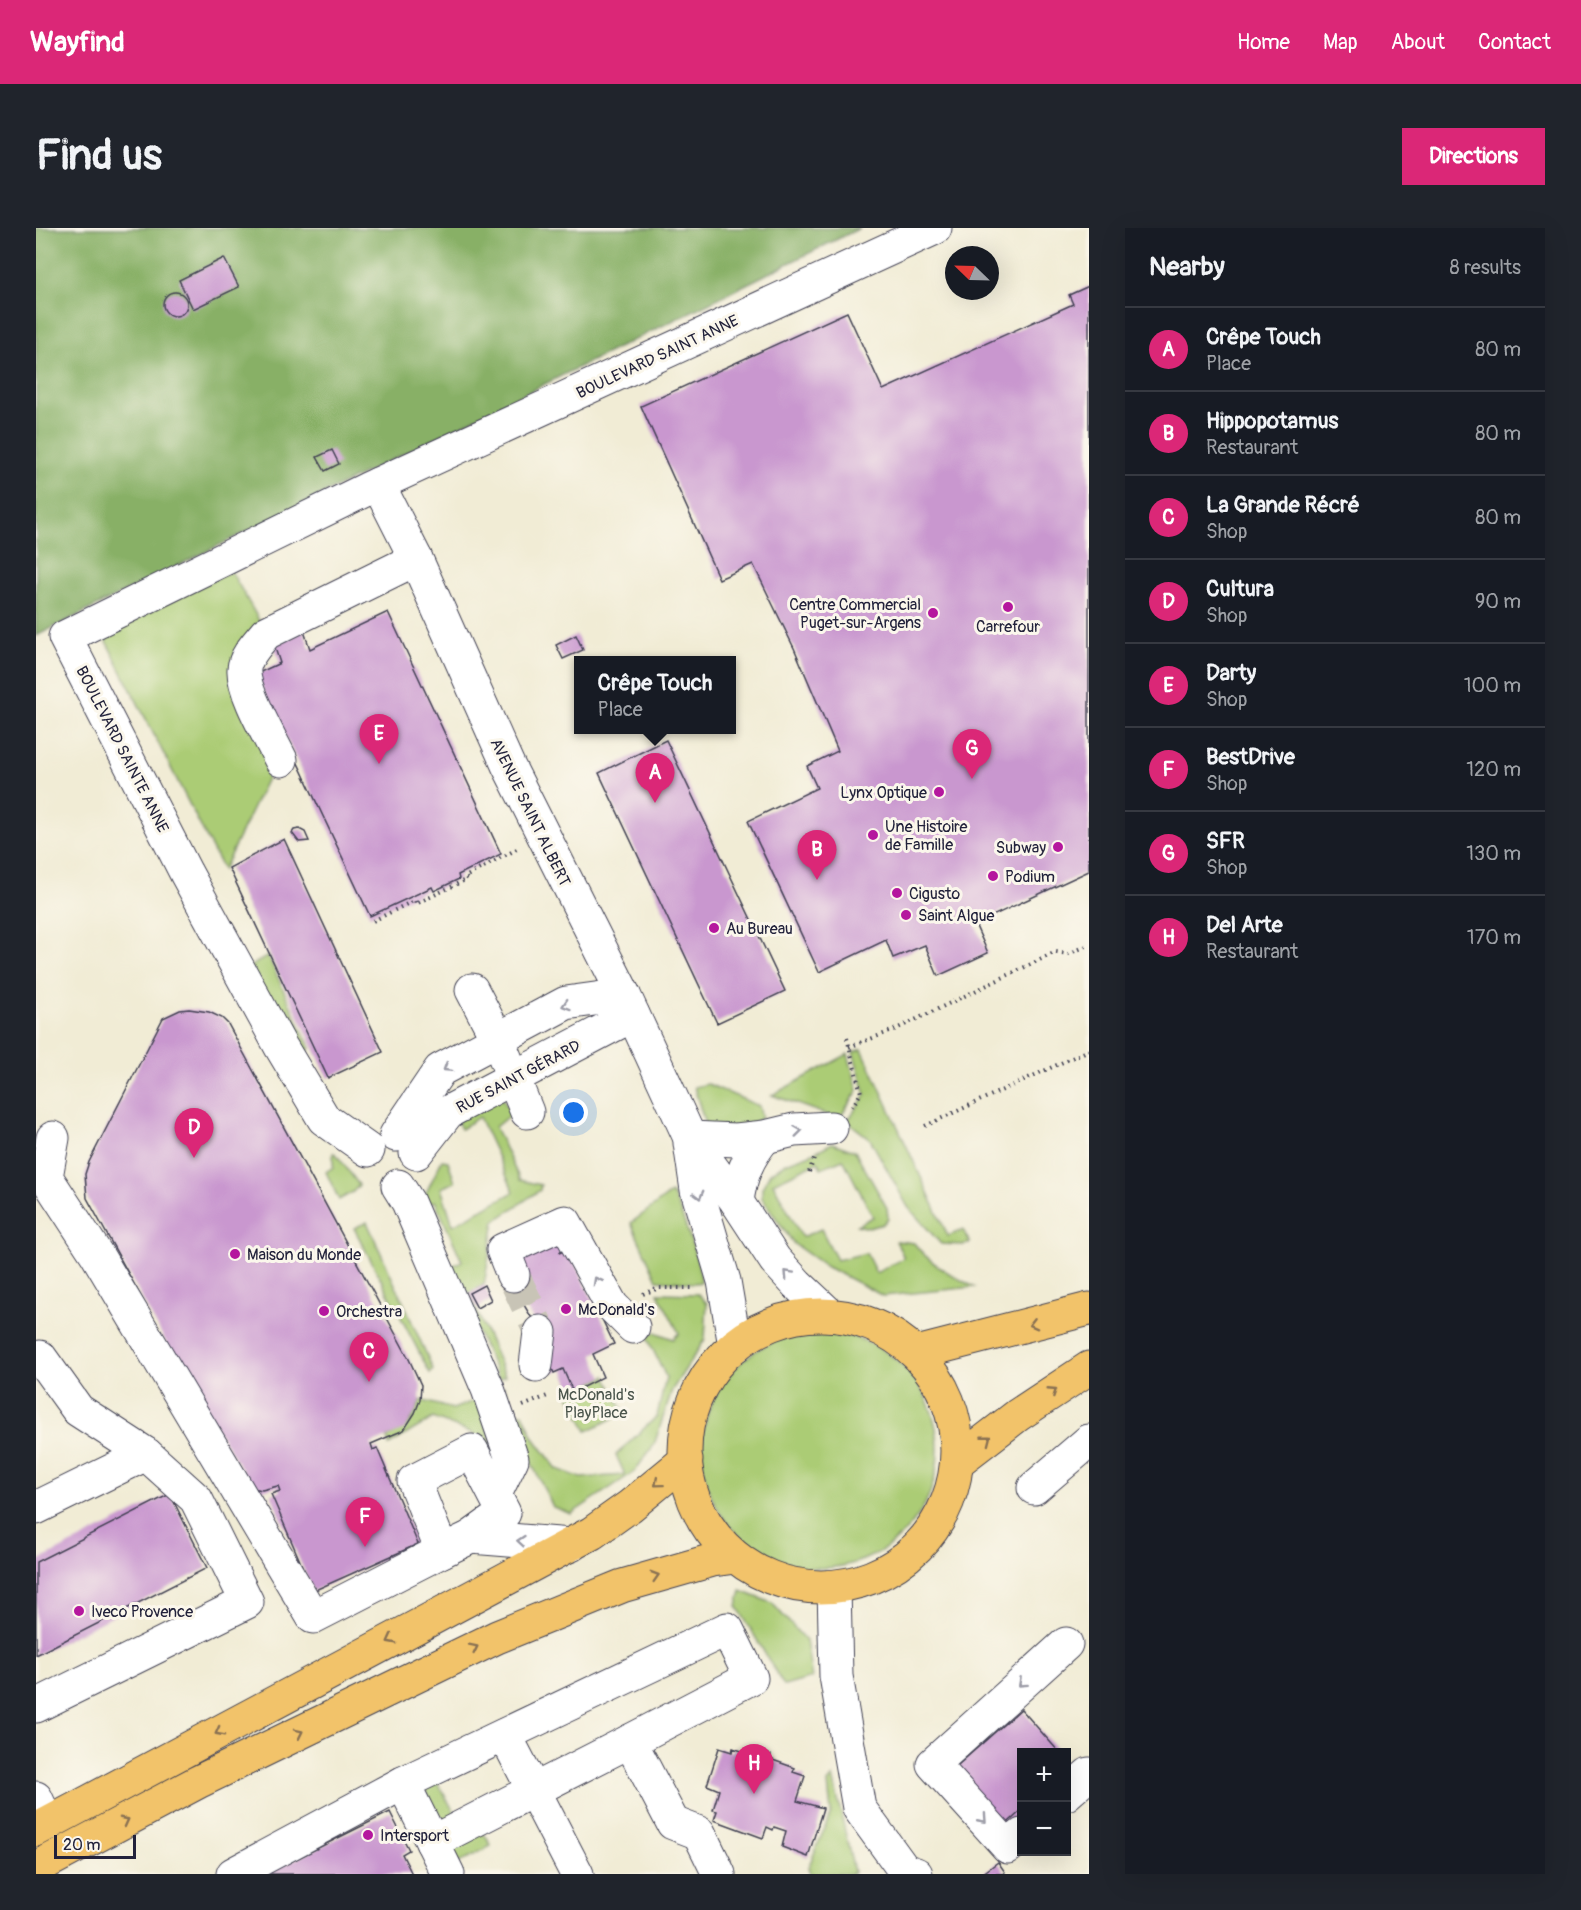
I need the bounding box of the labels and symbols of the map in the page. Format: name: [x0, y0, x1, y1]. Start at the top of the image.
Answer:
north arrow: [945, 246, 999, 300]
street label: BOULEVARD SAINT ANNE: [573, 311, 742, 403]
place label: Centre Commercial Puget-sur-Argens: [789, 595, 921, 633]
marker: Carrefour: [1001, 600, 1015, 614]
marker: Centre Commercial Puget-sur-Argens: [926, 606, 940, 620]
place label: Carrefour: [976, 617, 1040, 637]
street label: BOULEVARD SAINTE ANNE: [71, 663, 173, 836]
pin: E: [360, 714, 398, 764]
pin: G: [952, 730, 992, 779]
street label: AVENUE SAINT ALBERT: [486, 735, 575, 890]
pin: A: [636, 754, 674, 803]
place label: Lynx Optique: [840, 783, 927, 803]
marker: Lynx Optique: [932, 785, 946, 799]
place label: Une Histoire de Famille: [885, 817, 967, 855]
marker: Une Histoire de Famille: [866, 828, 880, 842]
pin: B: [798, 830, 836, 880]
place label: Subway: [996, 838, 1046, 858]
marker: Subway: [1051, 840, 1065, 854]
place label: Podium: [1005, 867, 1055, 887]
marker: Podium: [986, 869, 1000, 883]
place label: Cigusto: [909, 884, 960, 904]
marker: Cigusto: [890, 886, 904, 900]
place label: Saint Algue: [918, 906, 995, 926]
marker: Saint Algue: [899, 908, 913, 922]
place label: Au Bureau: [726, 919, 793, 939]
marker: Au Bureau: [707, 921, 721, 935]
one-way arrow: [562, 998, 572, 1010]
street label: RUE SAINT GÉRARD: [453, 1036, 584, 1118]
one-way arrow: [443, 1060, 454, 1071]
your location: [559, 1098, 588, 1127]
pin: D: [174, 1108, 214, 1158]
one-way arrow: [793, 1125, 802, 1138]
one-way arrow: [692, 1190, 704, 1200]
place label: Maison du Monde: [247, 1245, 361, 1265]
marker: Maison du Monde: [228, 1247, 242, 1261]
one-way arrow: [784, 1270, 795, 1281]
one-way arrow: [593, 1277, 605, 1287]
place label: McDonald's: [578, 1300, 655, 1320]
place label: Orchestra: [336, 1302, 402, 1322]
marker: McDonald's: [559, 1302, 573, 1316]
marker: Orchestra: [317, 1304, 331, 1318]
one-way arrow: [1028, 1317, 1038, 1329]
pin: C: [350, 1332, 388, 1382]
park label: McDonald's PlayPlace: [558, 1385, 634, 1423]
one-way arrow: [1047, 1387, 1058, 1398]
one-way arrow: [981, 1435, 992, 1446]
one-way arrow: [654, 1476, 665, 1487]
pin: F: [346, 1498, 384, 1547]
one-way arrow: [517, 1534, 526, 1547]
one-way arrow: [649, 1571, 660, 1583]
place label: Iveco Provence: [91, 1602, 193, 1622]
marker: Iveco Provence: [72, 1604, 86, 1618]
one-way arrow: [386, 1633, 397, 1645]
one-way arrow: [468, 1644, 478, 1655]
one-way arrow: [1019, 1676, 1029, 1687]
one-way arrow: [214, 1725, 225, 1736]
one-way arrow: [292, 1729, 303, 1740]
pin: H: [734, 1744, 774, 1794]
one-way arrow: [976, 1812, 987, 1823]
one-way arrow: [118, 1817, 129, 1828]
place label: Intersport: [380, 1826, 449, 1846]
marker: Intersport: [361, 1828, 375, 1842]
scale bar: [54, 1832, 136, 1860]

